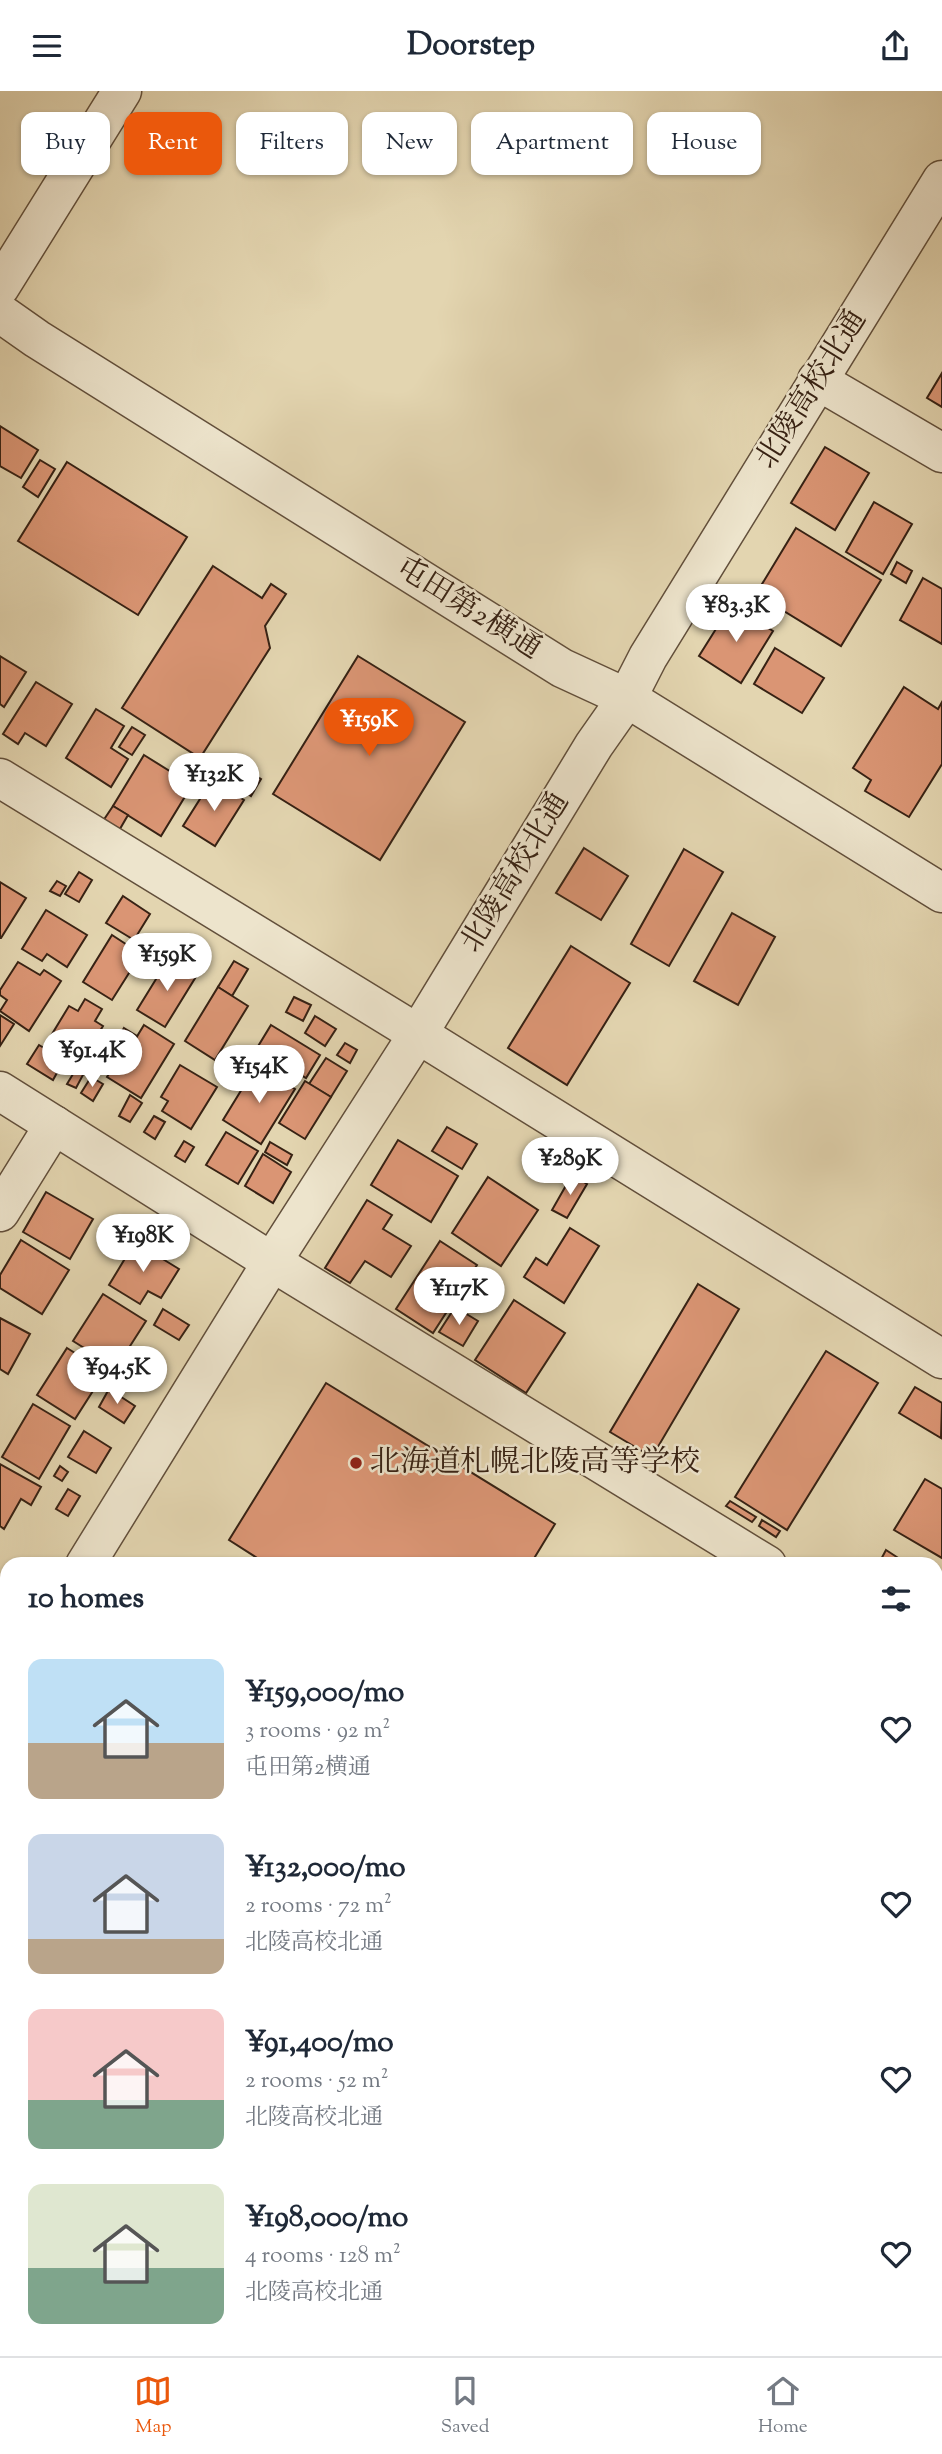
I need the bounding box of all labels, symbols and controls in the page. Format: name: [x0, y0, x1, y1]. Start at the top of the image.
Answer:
text: Doorstep: [407, 23, 535, 69]
icon: menu: [28, 27, 66, 65]
icon: share: [876, 27, 914, 65]
chip: Buy: [21, 112, 110, 175]
chip: Rent: [124, 112, 222, 175]
chip: Filters: [236, 112, 348, 175]
chip: New: [362, 112, 457, 175]
chip: Apartment: [471, 112, 633, 175]
chip: House: [647, 112, 761, 175]
street label: 北陵高校北通: [746, 302, 878, 478]
street label: 屯田第2横通: [387, 547, 549, 671]
pin: ¥83.3K: [679, 585, 793, 644]
text: ¥83.3K: [702, 590, 770, 623]
pin: ¥159K: [320, 699, 418, 758]
text: ¥159K: [340, 704, 398, 737]
pin: ¥132K: [165, 753, 263, 813]
text: ¥132K: [184, 759, 244, 792]
street label: 北陵高校北通: [451, 785, 581, 961]
pin: ¥159K: [118, 933, 216, 993]
text: ¥159K: [138, 939, 196, 972]
pin: ¥91.4K: [35, 1030, 149, 1089]
text: ¥91.4K: [58, 1035, 126, 1068]
pin: ¥154K: [210, 1045, 308, 1105]
text: ¥154K: [230, 1051, 288, 1084]
pin: ¥289K: [521, 1137, 619, 1197]
text: ¥289K: [538, 1143, 602, 1176]
pin: ¥198K: [94, 1215, 192, 1274]
text: ¥198K: [112, 1220, 174, 1253]
pin: ¥117K: [410, 1267, 508, 1327]
text: ¥117K: [430, 1273, 488, 1306]
pin: ¥94.5K: [60, 1347, 174, 1406]
text: ¥94.5K: [83, 1352, 151, 1385]
place label: 北海道札幌北陵高等学校: [370, 1442, 700, 1485]
marker: 北海道札幌北陵高等学校: [348, 1455, 364, 1471]
text: 10 homes: [28, 1578, 144, 1621]
icon: filters: [877, 1580, 915, 1618]
text: ¥159,000/mo: [245, 1672, 404, 1715]
icon: home: [84, 1687, 168, 1771]
icon: heart: [877, 1710, 915, 1748]
text: 3 rooms · 92 m²: [245, 1715, 390, 1748]
text: 屯田第2横通: [245, 1752, 371, 1785]
text: ¥132,000/mo: [245, 1847, 406, 1890]
icon: home: [84, 1862, 168, 1946]
icon: heart: [877, 1885, 915, 1923]
text: 2 rooms · 72 m²: [245, 1890, 392, 1923]
text: 北陵高校北通: [245, 1927, 383, 1960]
text: ¥91,400/mo: [245, 2022, 394, 2065]
icon: home: [84, 2037, 168, 2121]
icon: heart: [877, 2060, 915, 2098]
text: 2 rooms · 52 m²: [245, 2065, 388, 2098]
text: 北陵高校北通: [245, 2102, 383, 2135]
text: ¥198,000/mo: [245, 2197, 408, 2240]
icon: home: [84, 2212, 168, 2296]
icon: heart: [877, 2235, 915, 2273]
text: 4 rooms · 128 m²: [245, 2240, 401, 2273]
text: 北陵高校北通: [245, 2277, 383, 2310]
tab: Map: [134, 2372, 172, 2441]
tab: Saved: [441, 2372, 489, 2441]
tab: Home: [758, 2372, 808, 2441]

